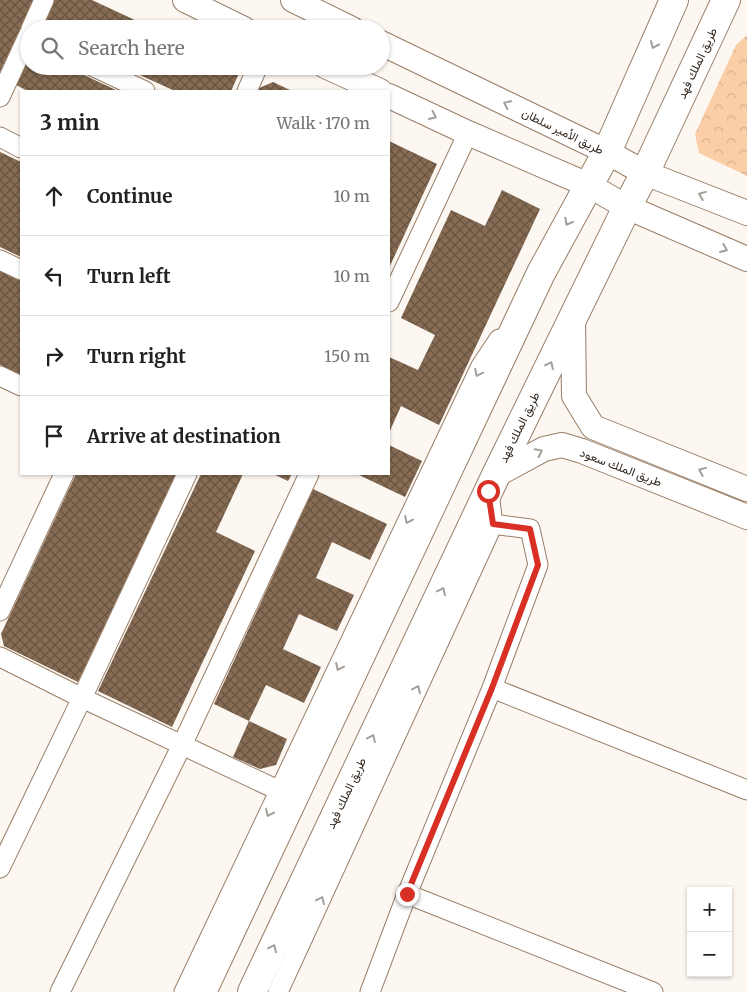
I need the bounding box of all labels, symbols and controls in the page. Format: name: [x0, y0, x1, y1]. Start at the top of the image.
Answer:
search box: [20, 20, 390, 75]
street label: طريق الملك فهد: [674, 25, 721, 101]
icon: search: [38, 34, 66, 62]
text: Search here: [78, 36, 185, 60]
one-way arrow: [650, 40, 661, 49]
one-way arrow: [503, 100, 512, 110]
street label: طريق الأمير سلطان: [519, 105, 607, 158]
text: 3 min: [40, 109, 99, 136]
one-way arrow: [428, 110, 437, 121]
text: Walk · 170 m: [277, 113, 370, 133]
icon: ahead: [40, 182, 68, 210]
text: Continue: [87, 184, 173, 208]
text: 10 m: [333, 186, 370, 206]
one-way arrow: [698, 191, 707, 201]
one-way arrow: [564, 217, 574, 226]
one-way arrow: [719, 242, 728, 253]
icon: left: [40, 262, 68, 290]
text: Turn left: [87, 264, 171, 288]
text: 10 m: [333, 266, 370, 286]
icon: right: [40, 342, 68, 370]
text: Turn right: [87, 344, 186, 368]
text: 150 m: [324, 346, 370, 366]
one-way arrow: [544, 362, 554, 371]
one-way arrow: [474, 368, 484, 377]
street label: طريق الملك فهد: [495, 389, 544, 465]
icon: arrive: [40, 422, 68, 450]
text: Arrive at destination: [87, 424, 281, 448]
street label: طريق الملك سعود: [578, 445, 664, 490]
one-way arrow: [533, 448, 542, 458]
one-way arrow: [698, 467, 707, 477]
route start: [477, 480, 500, 503]
one-way arrow: [404, 515, 414, 524]
one-way arrow: [435, 587, 446, 596]
one-way arrow: [335, 661, 345, 670]
one-way arrow: [411, 685, 422, 694]
one-way arrow: [366, 734, 377, 743]
street label: طريق الملك فهد: [323, 755, 370, 831]
one-way arrow: [265, 808, 275, 817]
route end: [396, 883, 419, 906]
map controls: [687, 887, 732, 977]
button: +: [687, 887, 732, 932]
one-way arrow: [314, 896, 325, 905]
button: −: [687, 932, 732, 977]
one-way arrow: [267, 944, 278, 953]

